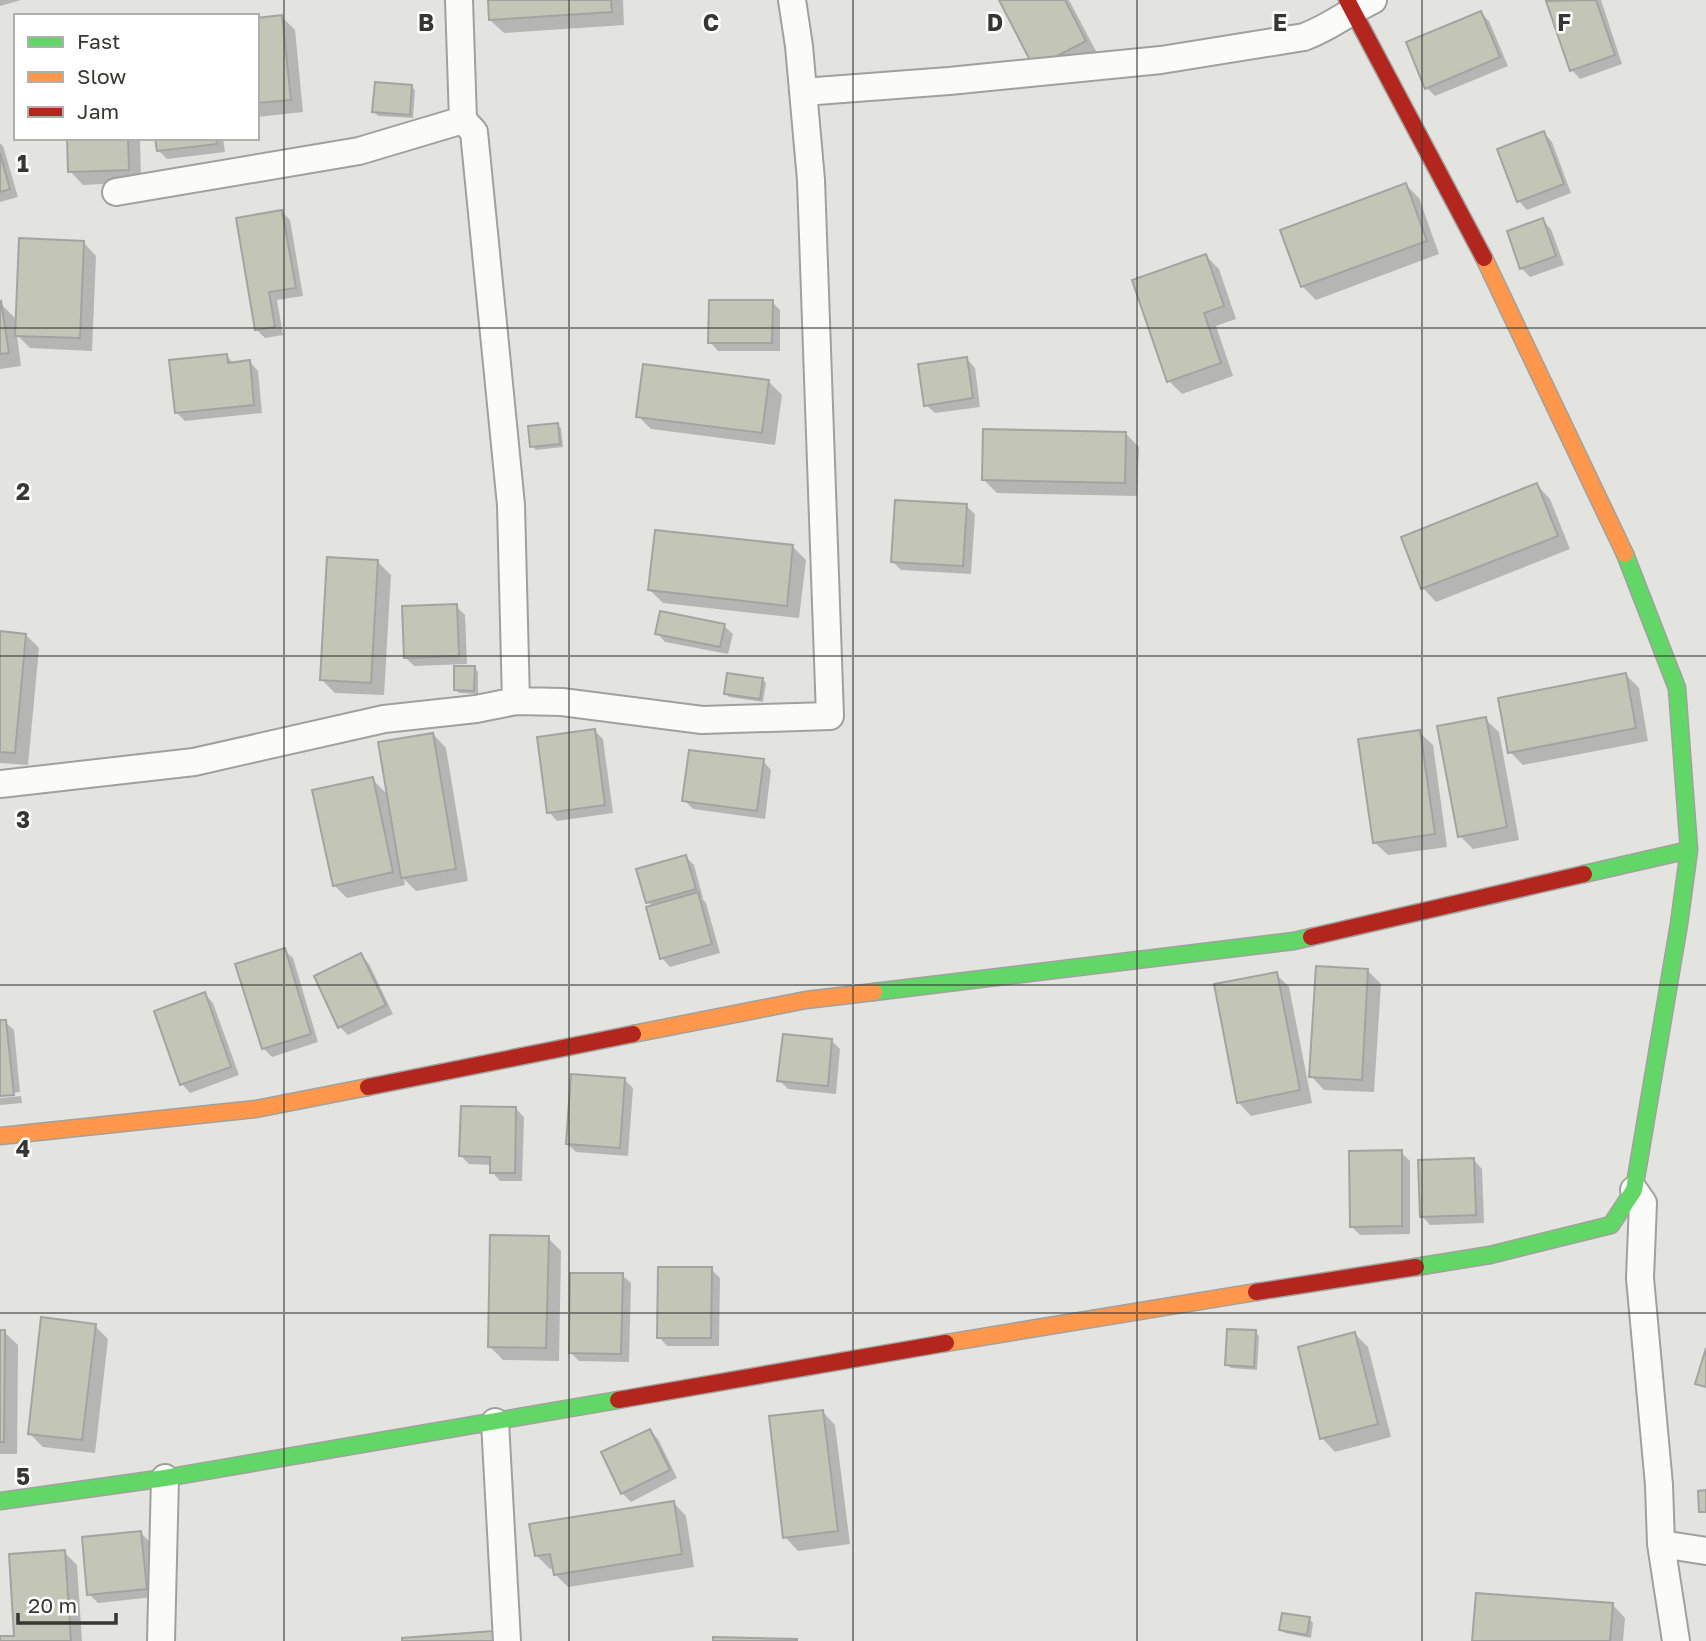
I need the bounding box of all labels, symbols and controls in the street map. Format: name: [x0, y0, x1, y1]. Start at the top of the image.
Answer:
text: B: [418, 8, 434, 36]
text: C: [703, 8, 719, 36]
text: D: [987, 8, 1003, 36]
text: E: [1273, 8, 1287, 36]
text: F: [1557, 8, 1571, 36]
legend: [14, 14, 259, 140]
text: Fast: [77, 28, 120, 54]
text: Slow: [77, 63, 126, 89]
text: Jam: [77, 98, 119, 124]
text: 1: [17, 149, 29, 177]
text: 2: [16, 477, 30, 505]
text: 3: [16, 805, 30, 833]
text: 4: [16, 1134, 30, 1162]
text: 5: [16, 1462, 30, 1490]
scale bar: [18, 1582, 116, 1626]
text: 20 m: [28, 1592, 77, 1618]

